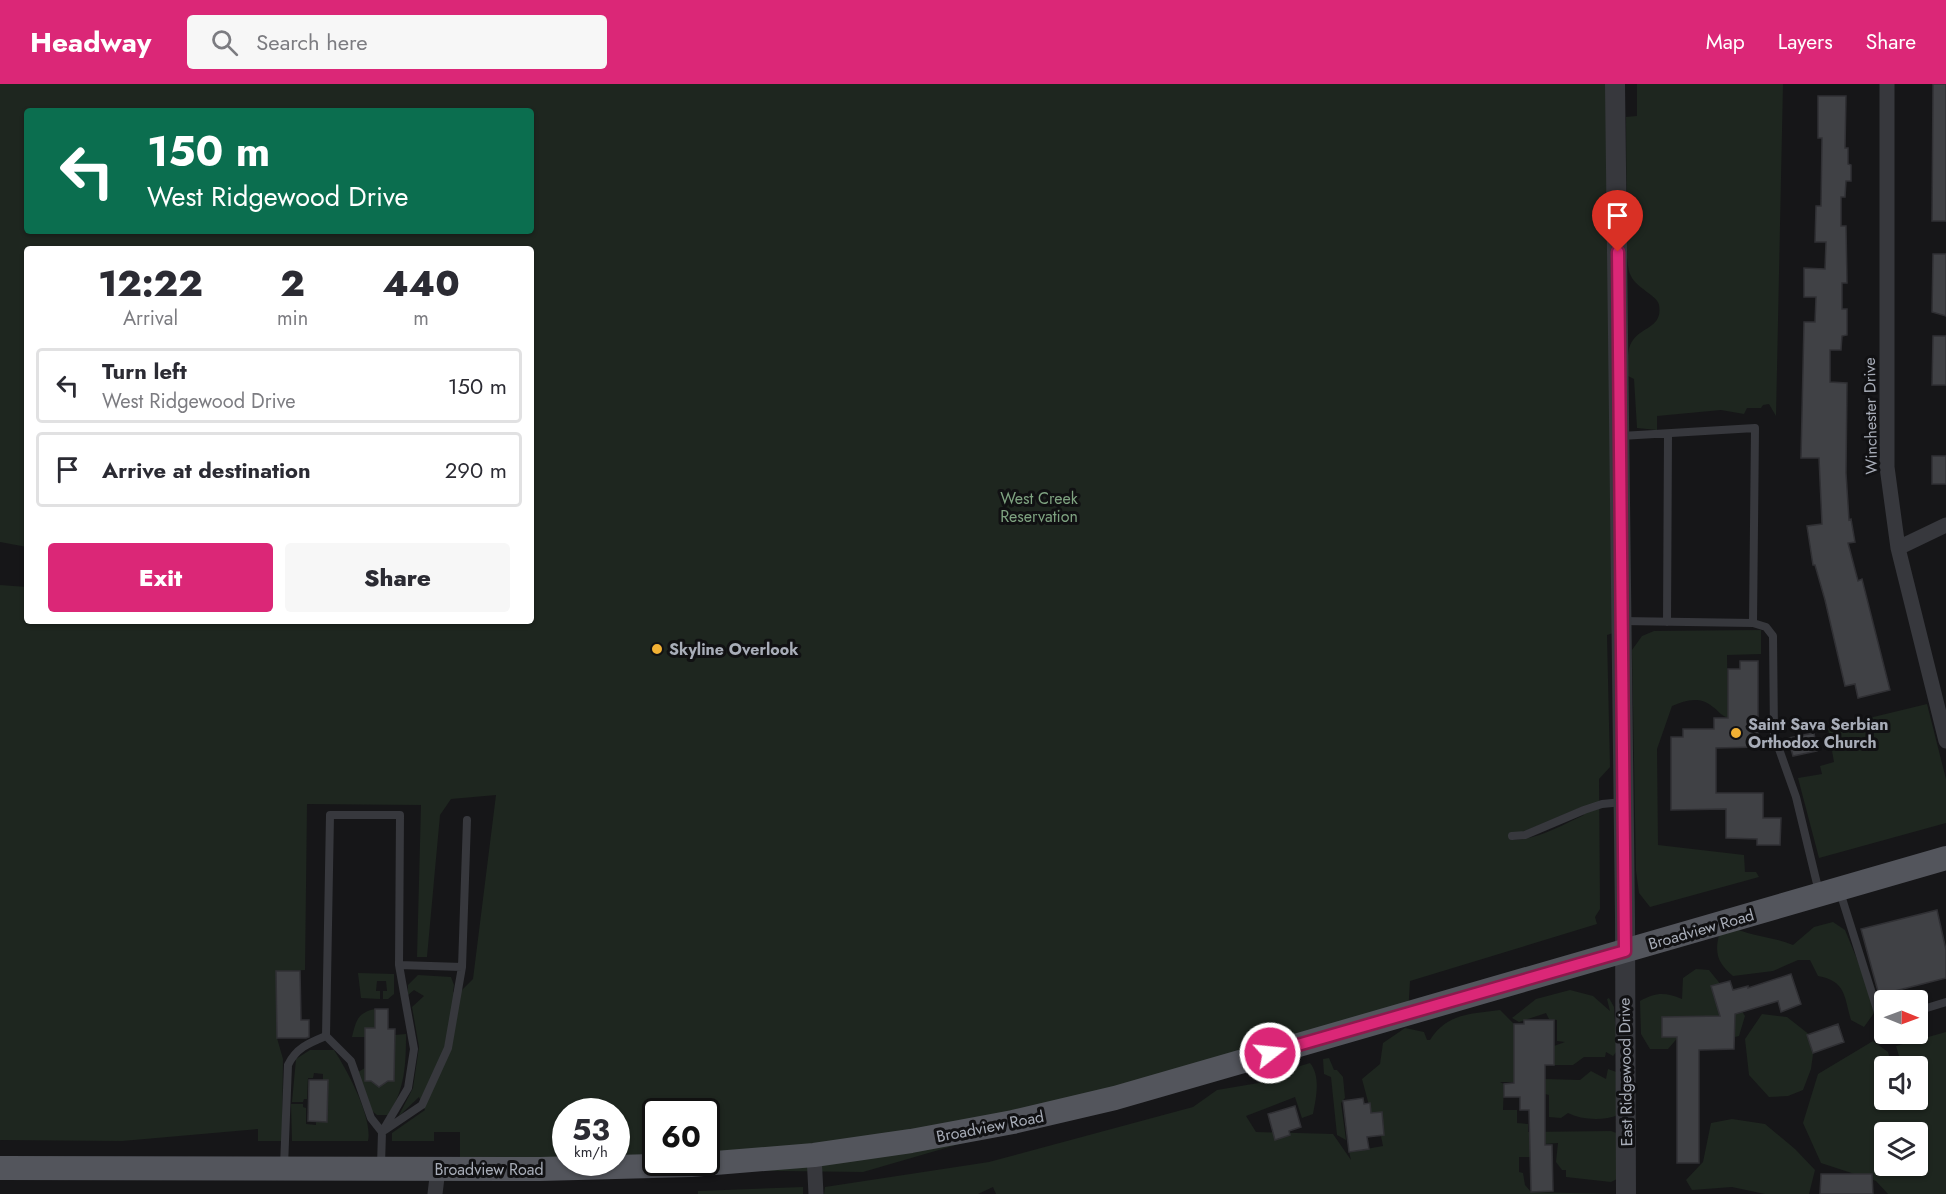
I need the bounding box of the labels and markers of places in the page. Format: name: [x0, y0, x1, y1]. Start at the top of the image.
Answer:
pin: [1592, 190, 1643, 252]
place label: Skyline Overlook: [669, 638, 799, 661]
marker: Skyline Overlook: [650, 642, 664, 656]
place label: Saint Sava Serbian Orthodox Church: [1748, 713, 1888, 754]
marker: Saint Sava Serbian Orthodox Church: [1729, 726, 1743, 740]

